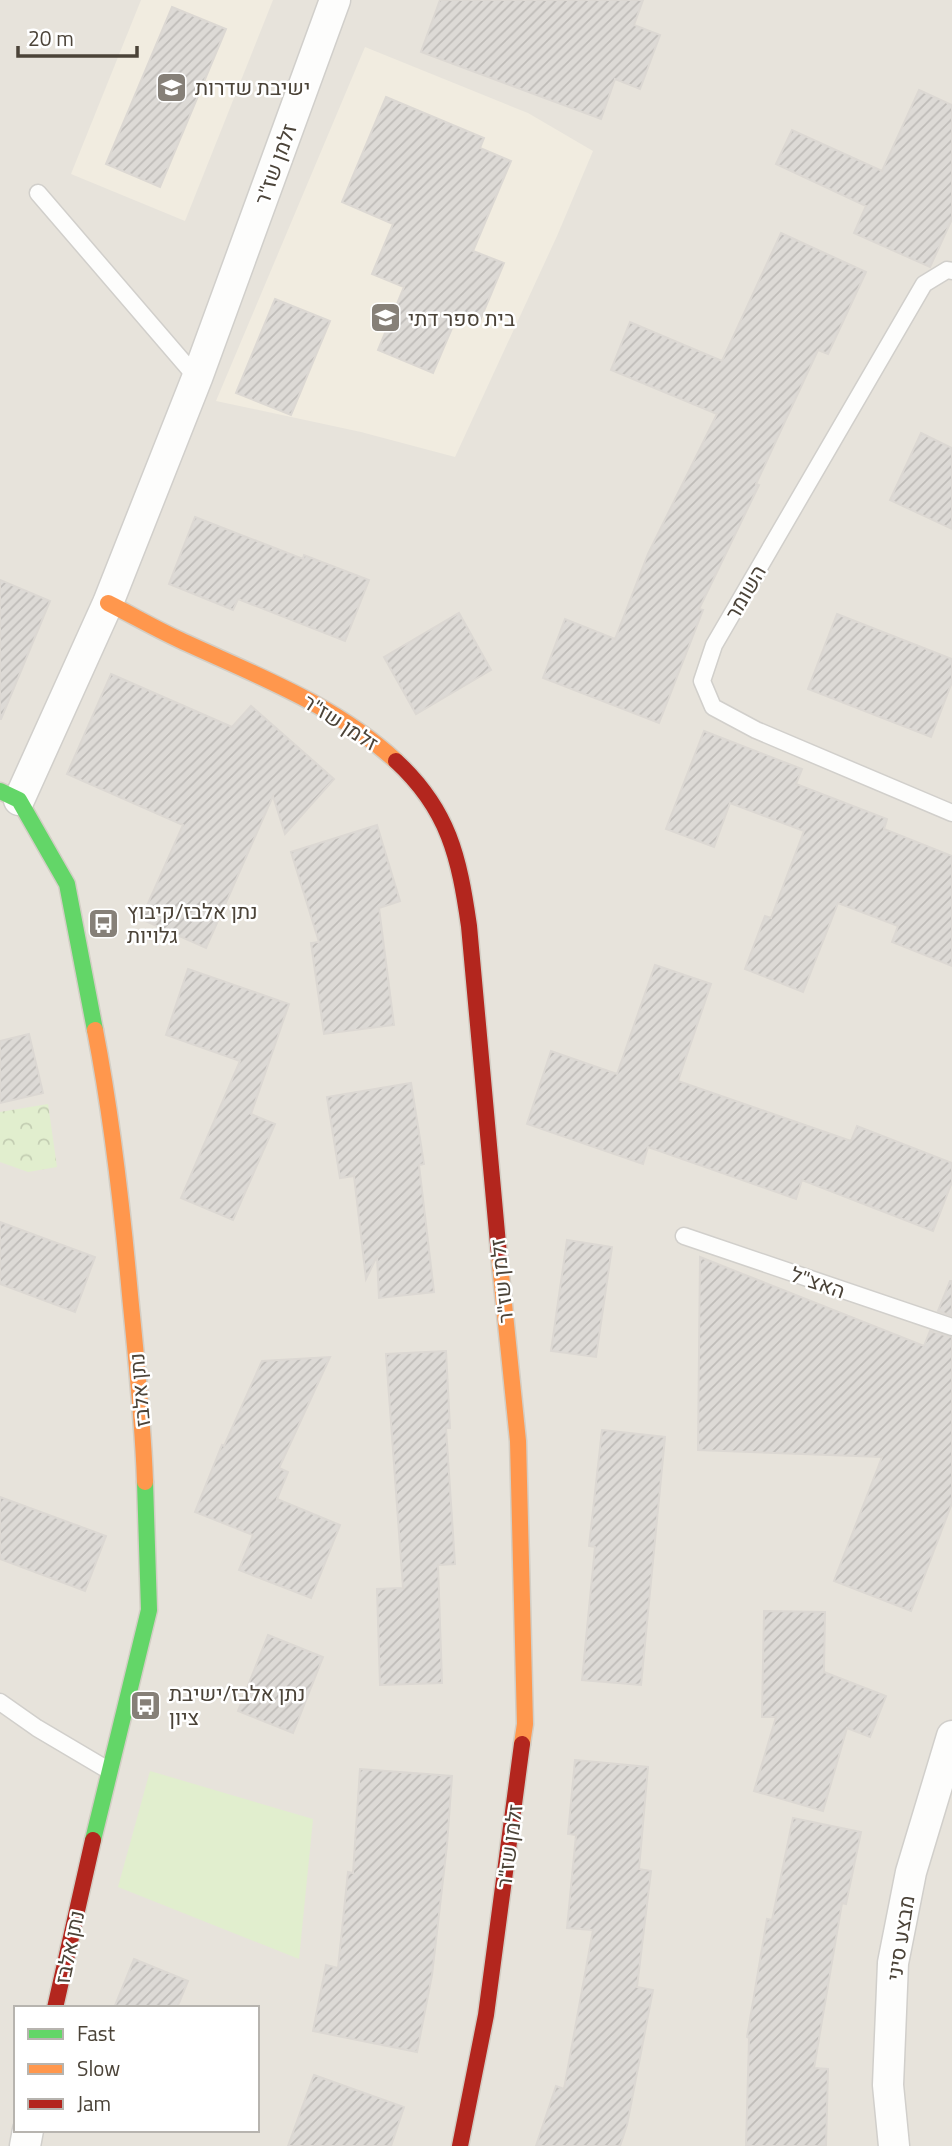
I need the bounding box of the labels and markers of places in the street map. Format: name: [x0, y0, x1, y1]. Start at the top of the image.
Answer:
school or university icon: ישיבת שדרות: [155, 70, 189, 104]
place label: ישיבת שדרות: [195, 71, 310, 103]
school or university icon: בית ספר דתי: [368, 301, 402, 335]
place label: בית ספר דתי: [408, 302, 515, 334]
place label: נתן אלבז/קיבוץ גלויות: [127, 895, 258, 951]
bus stop icon: נתן אלבז/קיבוץ גלויות: [87, 906, 121, 940]
place label: נתן אלבז/ישיבת ציון: [169, 1677, 305, 1733]
bus stop icon: נתן אלבז/ישיבת ציון: [129, 1688, 163, 1722]

